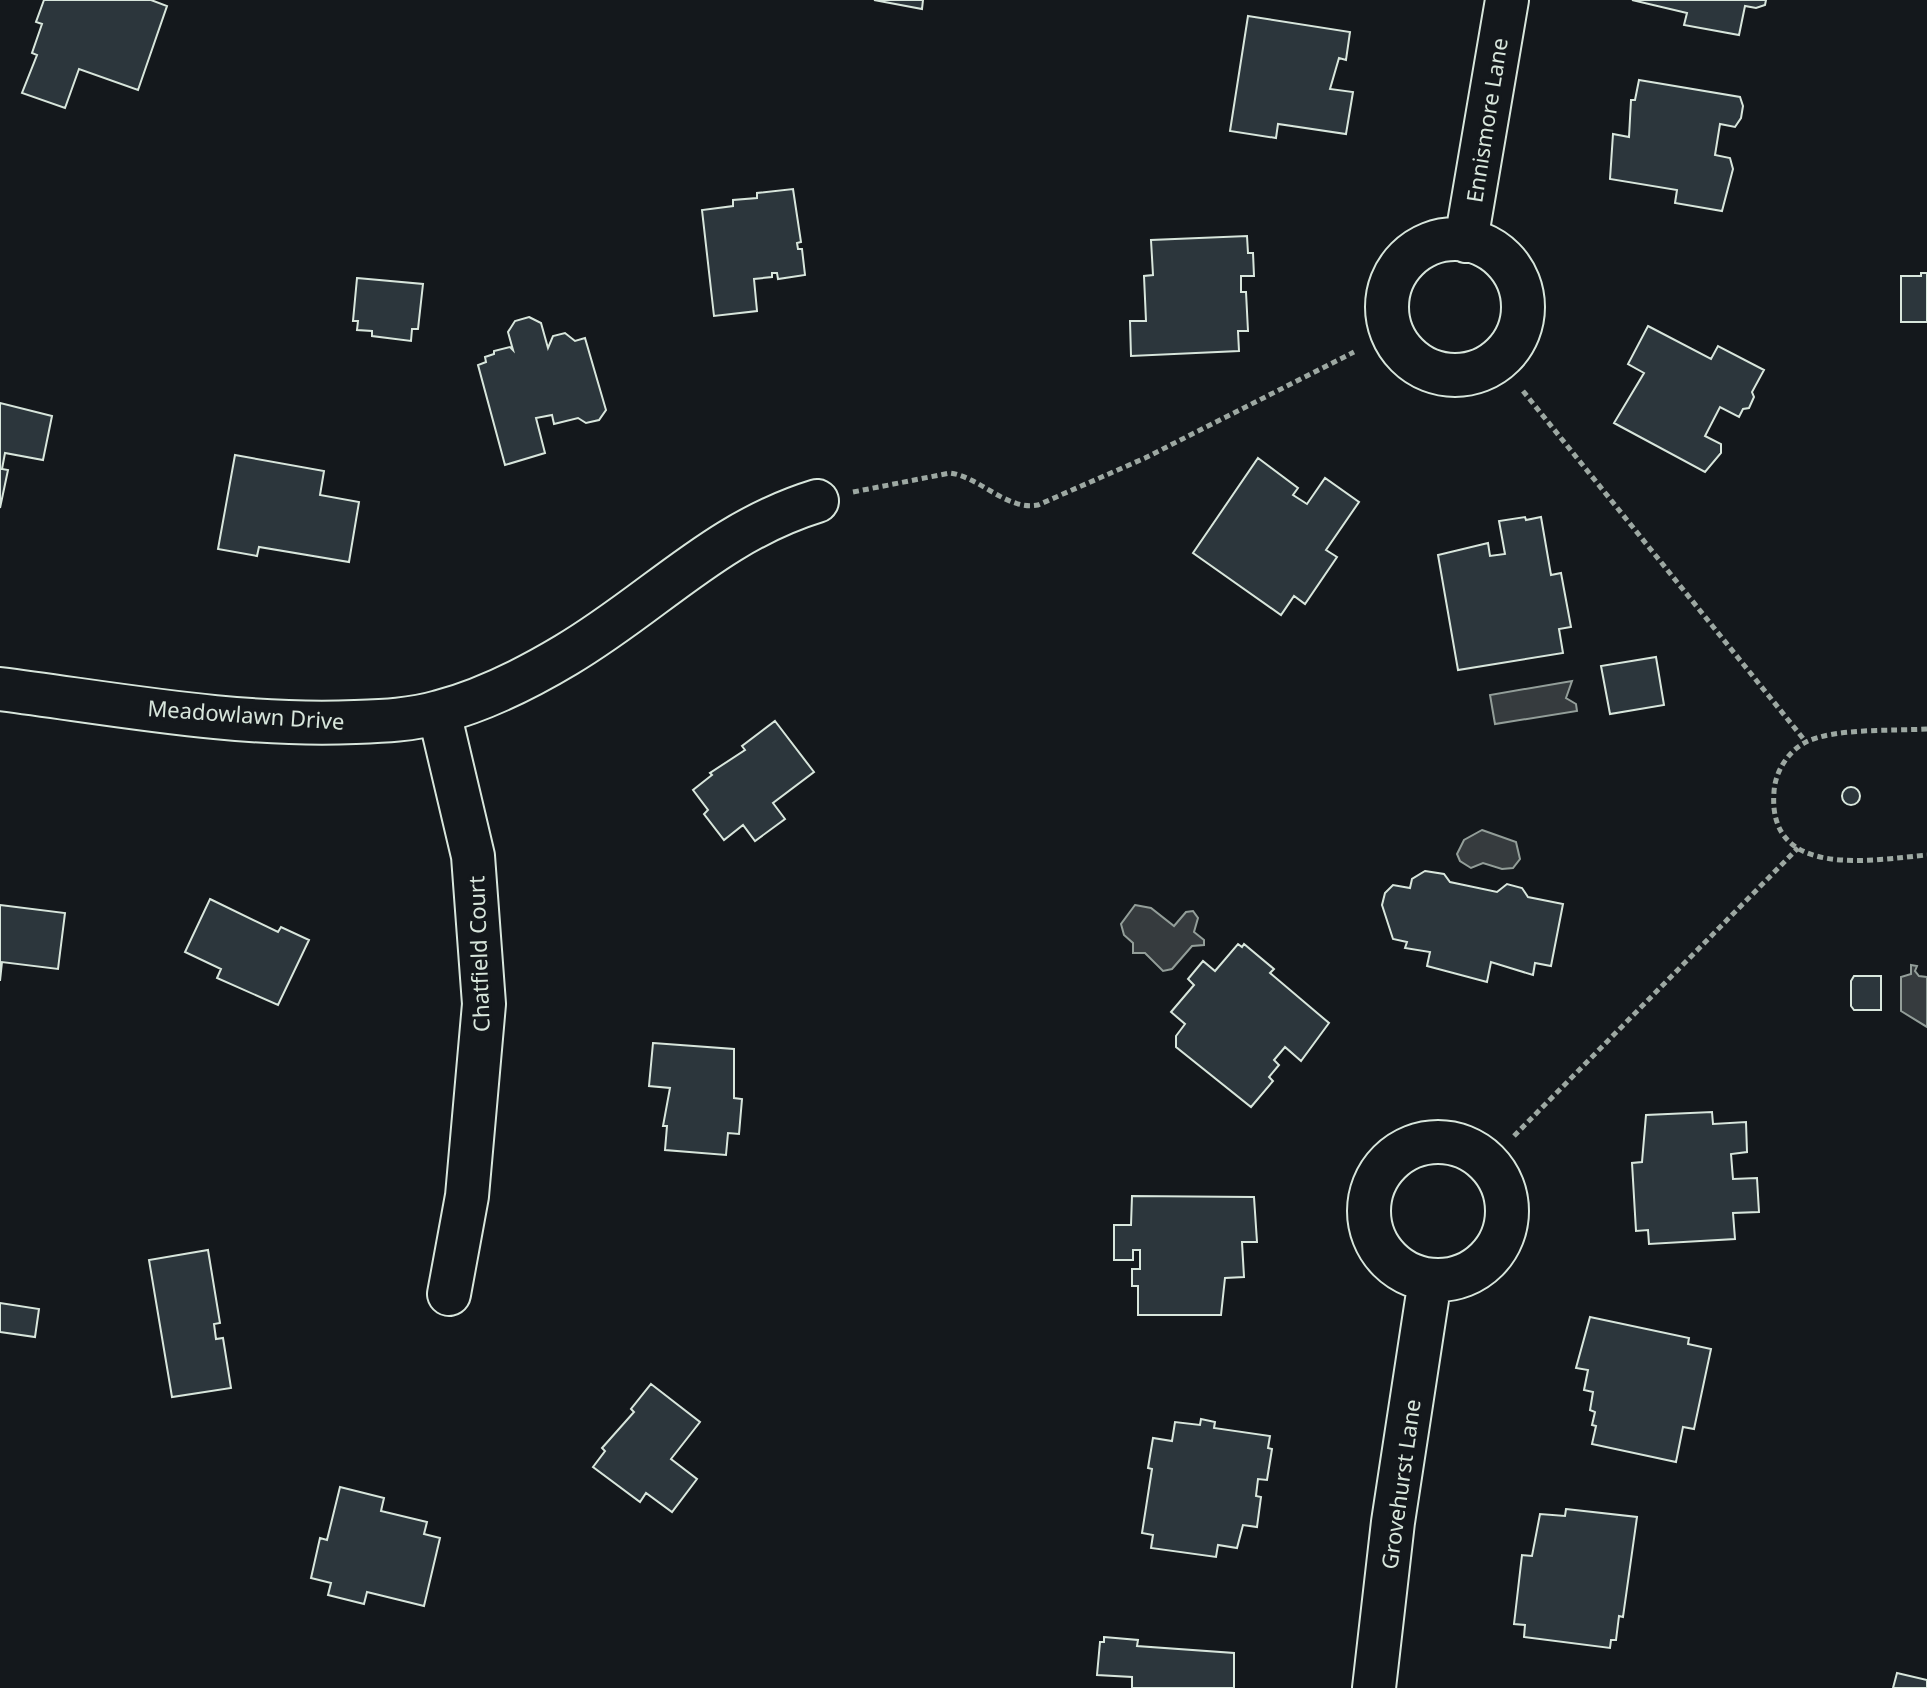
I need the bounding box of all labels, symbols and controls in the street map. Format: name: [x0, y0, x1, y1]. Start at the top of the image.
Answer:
street label: Ennismore Lane: [1458, 36, 1514, 204]
street label: Meadowlawn Drive: [146, 692, 346, 736]
street label: Chatfield Court: [460, 875, 496, 1033]
street label: Grovehurst Lane: [1373, 1397, 1427, 1571]

